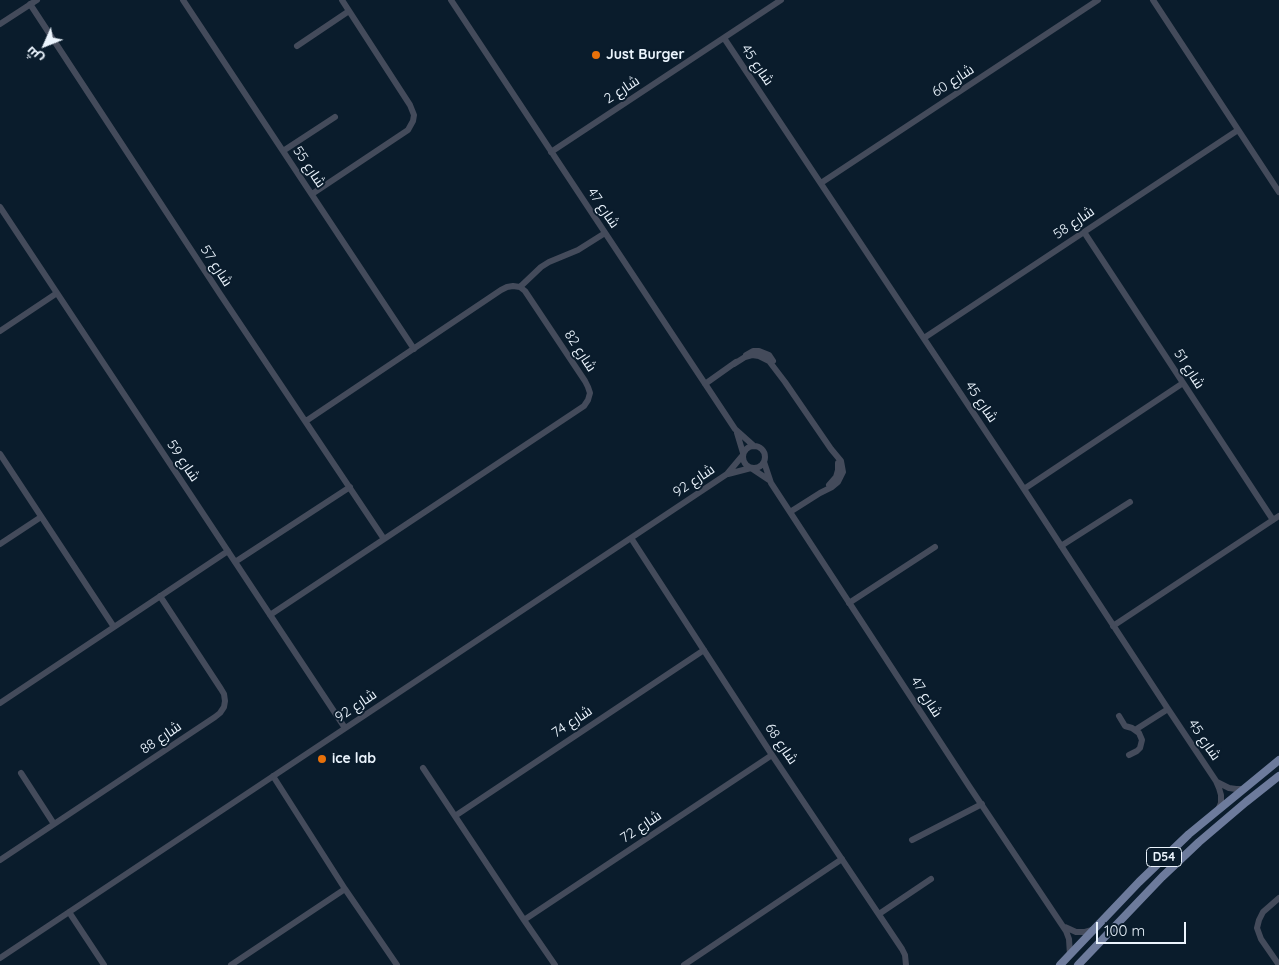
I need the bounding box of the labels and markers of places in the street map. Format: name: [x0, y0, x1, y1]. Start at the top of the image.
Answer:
place label: Just Burger: [606, 47, 685, 63]
marker: Just Burger: [590, 49, 602, 61]
place label: ice lab: [332, 751, 376, 767]
marker: ice lab: [316, 753, 328, 765]

